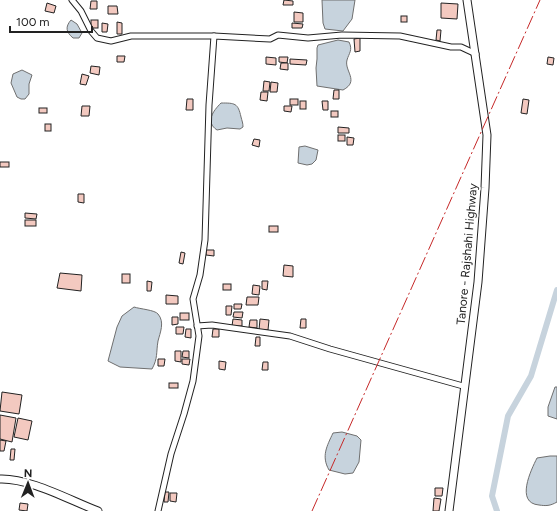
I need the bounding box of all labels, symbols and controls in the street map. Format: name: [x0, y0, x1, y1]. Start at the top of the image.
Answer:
scale bar: [10, 8, 92, 34]
text: 100 m: [16, 15, 50, 29]
street label: Tanore - Rajshahi Highway: [454, 182, 480, 325]
north arrow: [8, 463, 48, 503]
text: N: [24, 467, 33, 480]

